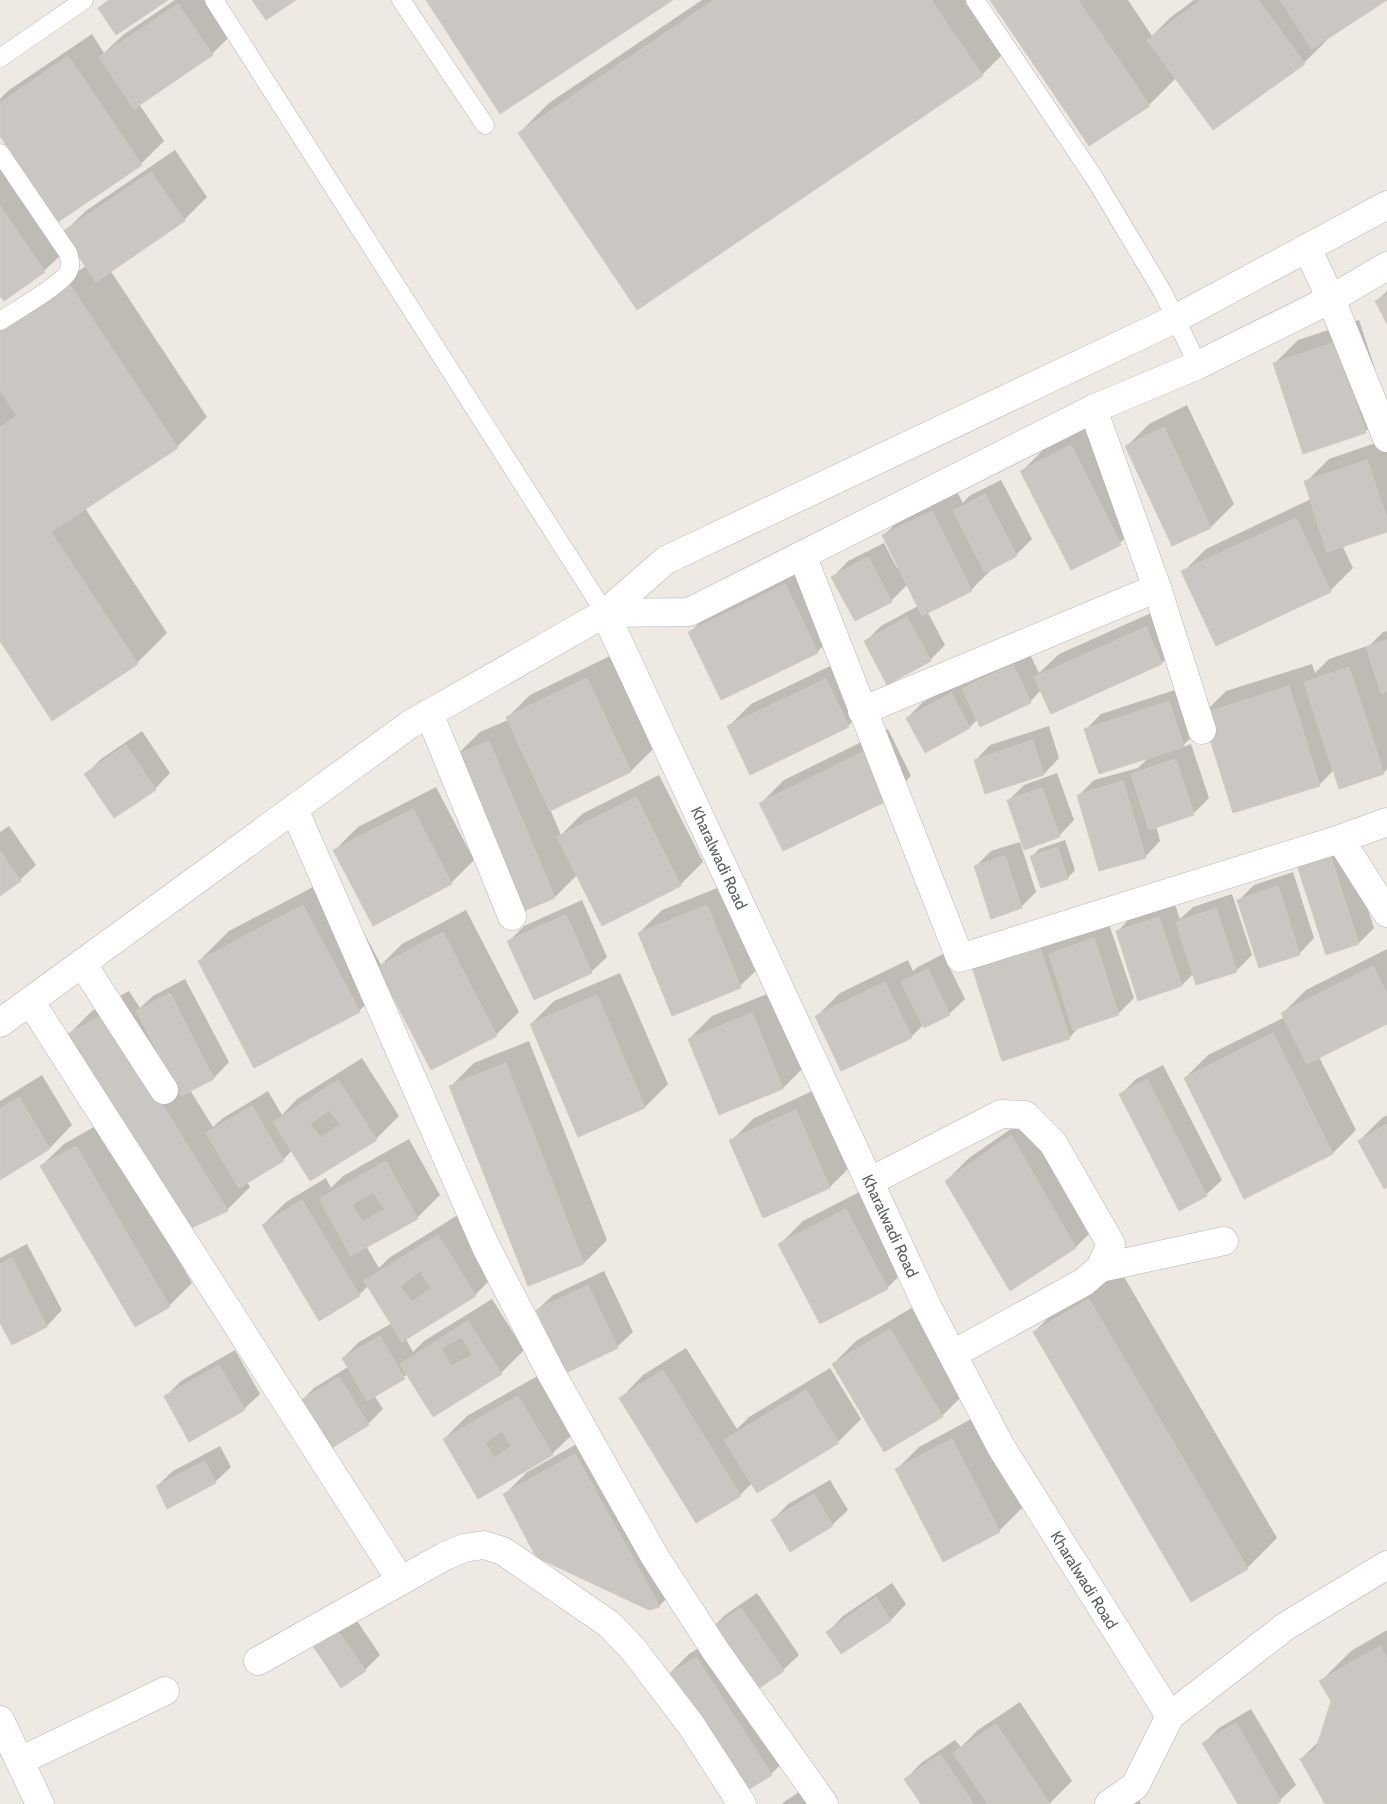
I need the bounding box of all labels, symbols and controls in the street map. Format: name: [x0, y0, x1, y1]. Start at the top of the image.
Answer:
street label: Kharalwadi Road: [687, 803, 751, 913]
street label: Kharalwadi Road: [858, 1171, 922, 1281]
street label: Kharalwadi Road: [1046, 1528, 1122, 1632]

